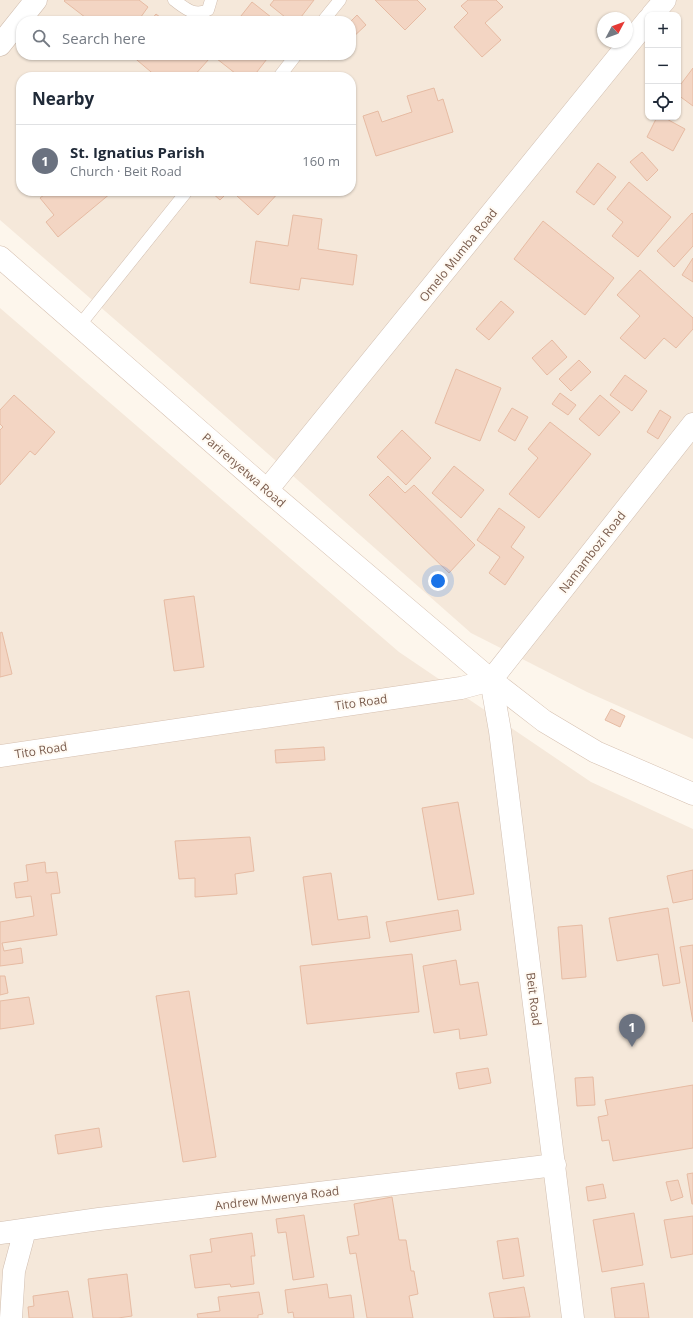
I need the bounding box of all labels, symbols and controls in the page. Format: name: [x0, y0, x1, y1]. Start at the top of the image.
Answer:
north arrow: [597, 12, 633, 48]
map controls: [645, 12, 681, 120]
button: +: [645, 12, 681, 48]
search box: [16, 16, 356, 60]
icon: search: [30, 27, 52, 49]
text: Search here: [62, 28, 146, 48]
button: −: [645, 48, 681, 84]
button: locate: [645, 84, 681, 120]
text: Nearby: [32, 87, 94, 110]
text: St. Ignatius Parish: [70, 142, 205, 162]
text: 1: [41, 152, 49, 170]
text: 160 m: [302, 152, 340, 170]
text: Church · Beit Road: [70, 162, 182, 180]
street label: Omelo Mumba Road: [415, 205, 501, 305]
street label: Parirenyetwa Road: [199, 429, 289, 511]
street label: Namambozi Road: [555, 508, 629, 596]
your location: [428, 571, 448, 591]
street label: Tito Road: [334, 690, 388, 714]
street label: Tito Road: [14, 737, 68, 763]
street label: Beit Road: [522, 971, 546, 1027]
pin: 1: [619, 1014, 645, 1047]
street label: Andrew Mwenya Road: [214, 1182, 340, 1214]

